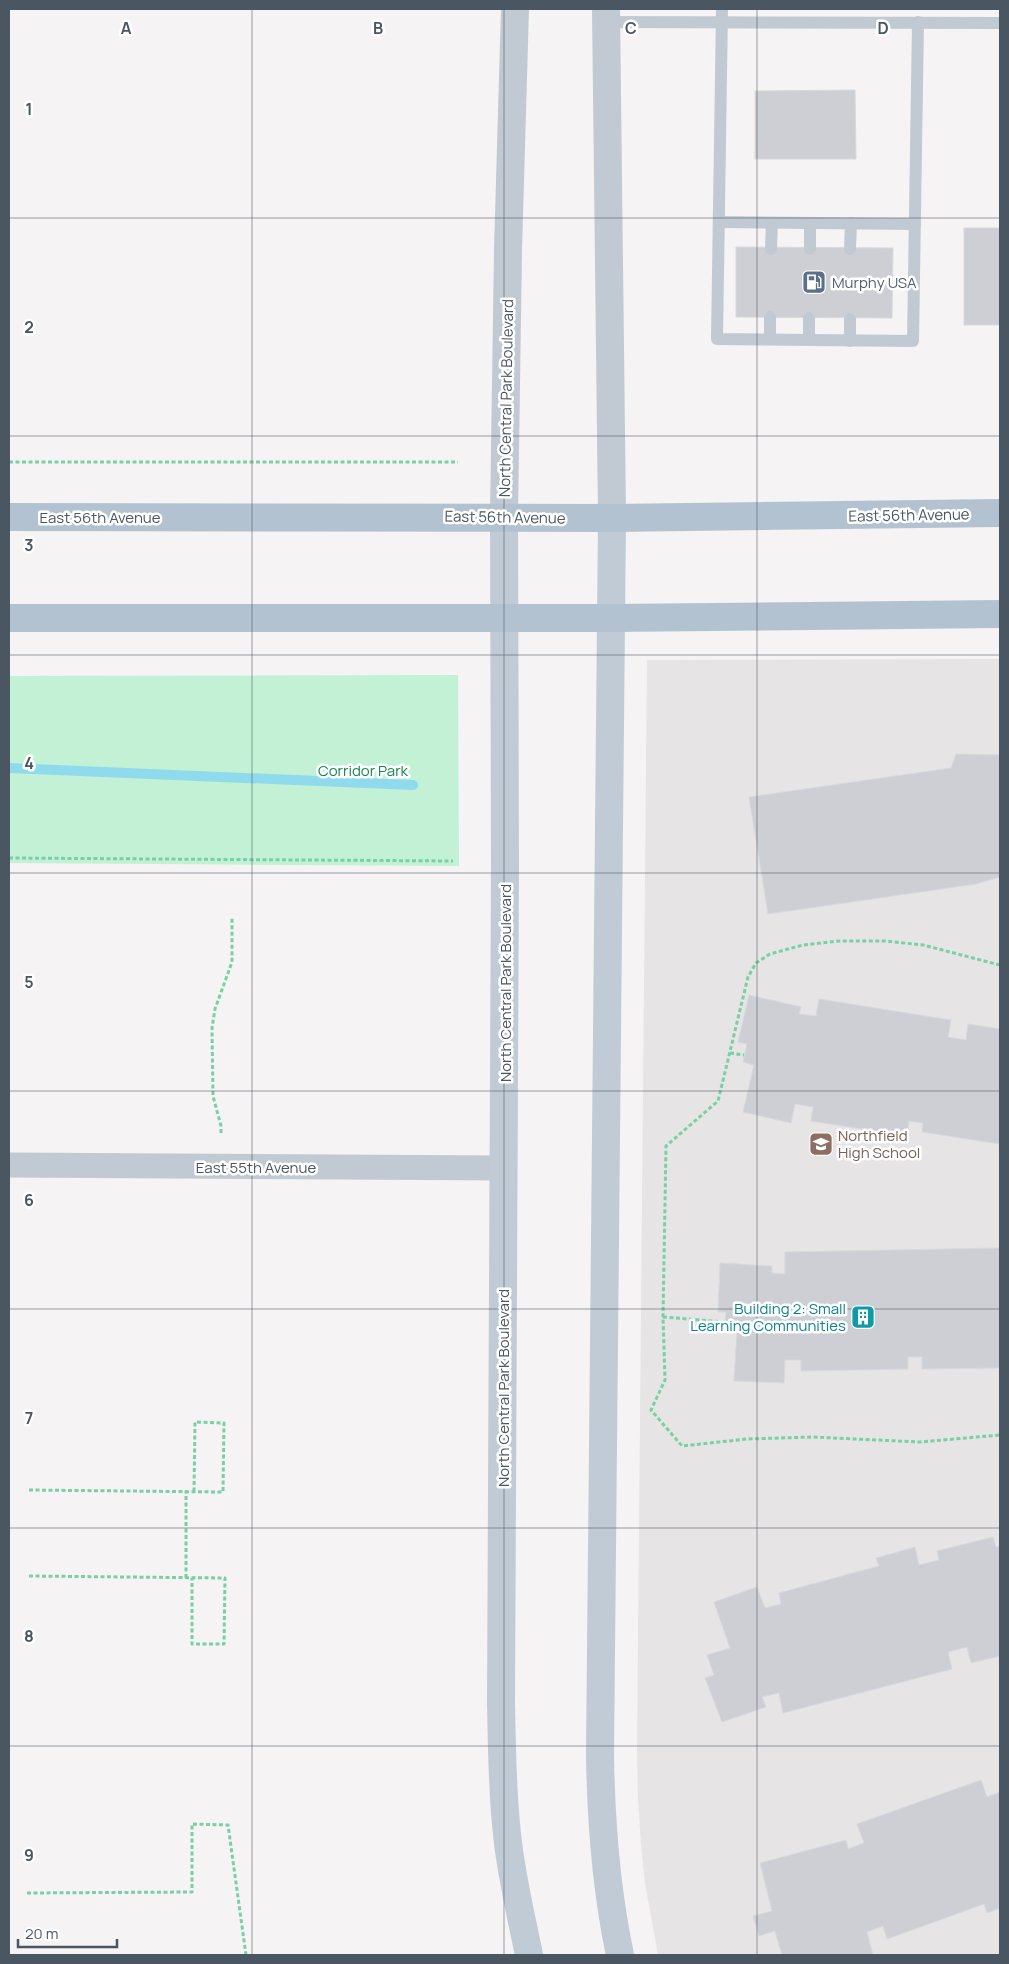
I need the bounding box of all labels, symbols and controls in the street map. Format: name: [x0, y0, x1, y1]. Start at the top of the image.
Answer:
text: A: [121, 17, 132, 39]
text: B: [373, 17, 383, 39]
text: C: [625, 17, 637, 39]
text: D: [877, 17, 889, 39]
text: 1: [25, 98, 33, 120]
fuel station icon: Murphy USA: [801, 269, 827, 295]
place label: Murphy USA: [832, 272, 917, 293]
street label: North Central Park Boulevard: [494, 299, 518, 497]
text: 2: [24, 316, 34, 338]
street label: East 56th Avenue: [848, 503, 970, 527]
street label: East 56th Avenue: [444, 505, 566, 529]
street label: East 56th Avenue: [39, 507, 161, 528]
text: 3: [24, 534, 34, 556]
text: 4: [24, 752, 34, 774]
park label: Corridor Park: [318, 760, 409, 781]
street label: North Central Park Boulevard: [495, 884, 516, 1082]
text: 5: [24, 971, 34, 993]
place label: Northfield High School: [838, 1125, 920, 1163]
school or university icon: Northfield High School: [808, 1131, 834, 1157]
street label: East 55th Avenue: [196, 1157, 316, 1178]
text: 6: [24, 1189, 34, 1211]
street label: North Central Park Boulevard: [493, 1289, 514, 1487]
place label: Building 2: Small Learning Communities: [690, 1298, 846, 1336]
building icon: Building 2: Small Learning Communities: [850, 1304, 876, 1330]
text: 7: [25, 1407, 33, 1429]
text: 8: [24, 1625, 34, 1647]
text: 9: [24, 1844, 34, 1866]
scale bar: [18, 1916, 116, 1948]
text: 20 m: [25, 1923, 58, 1944]

